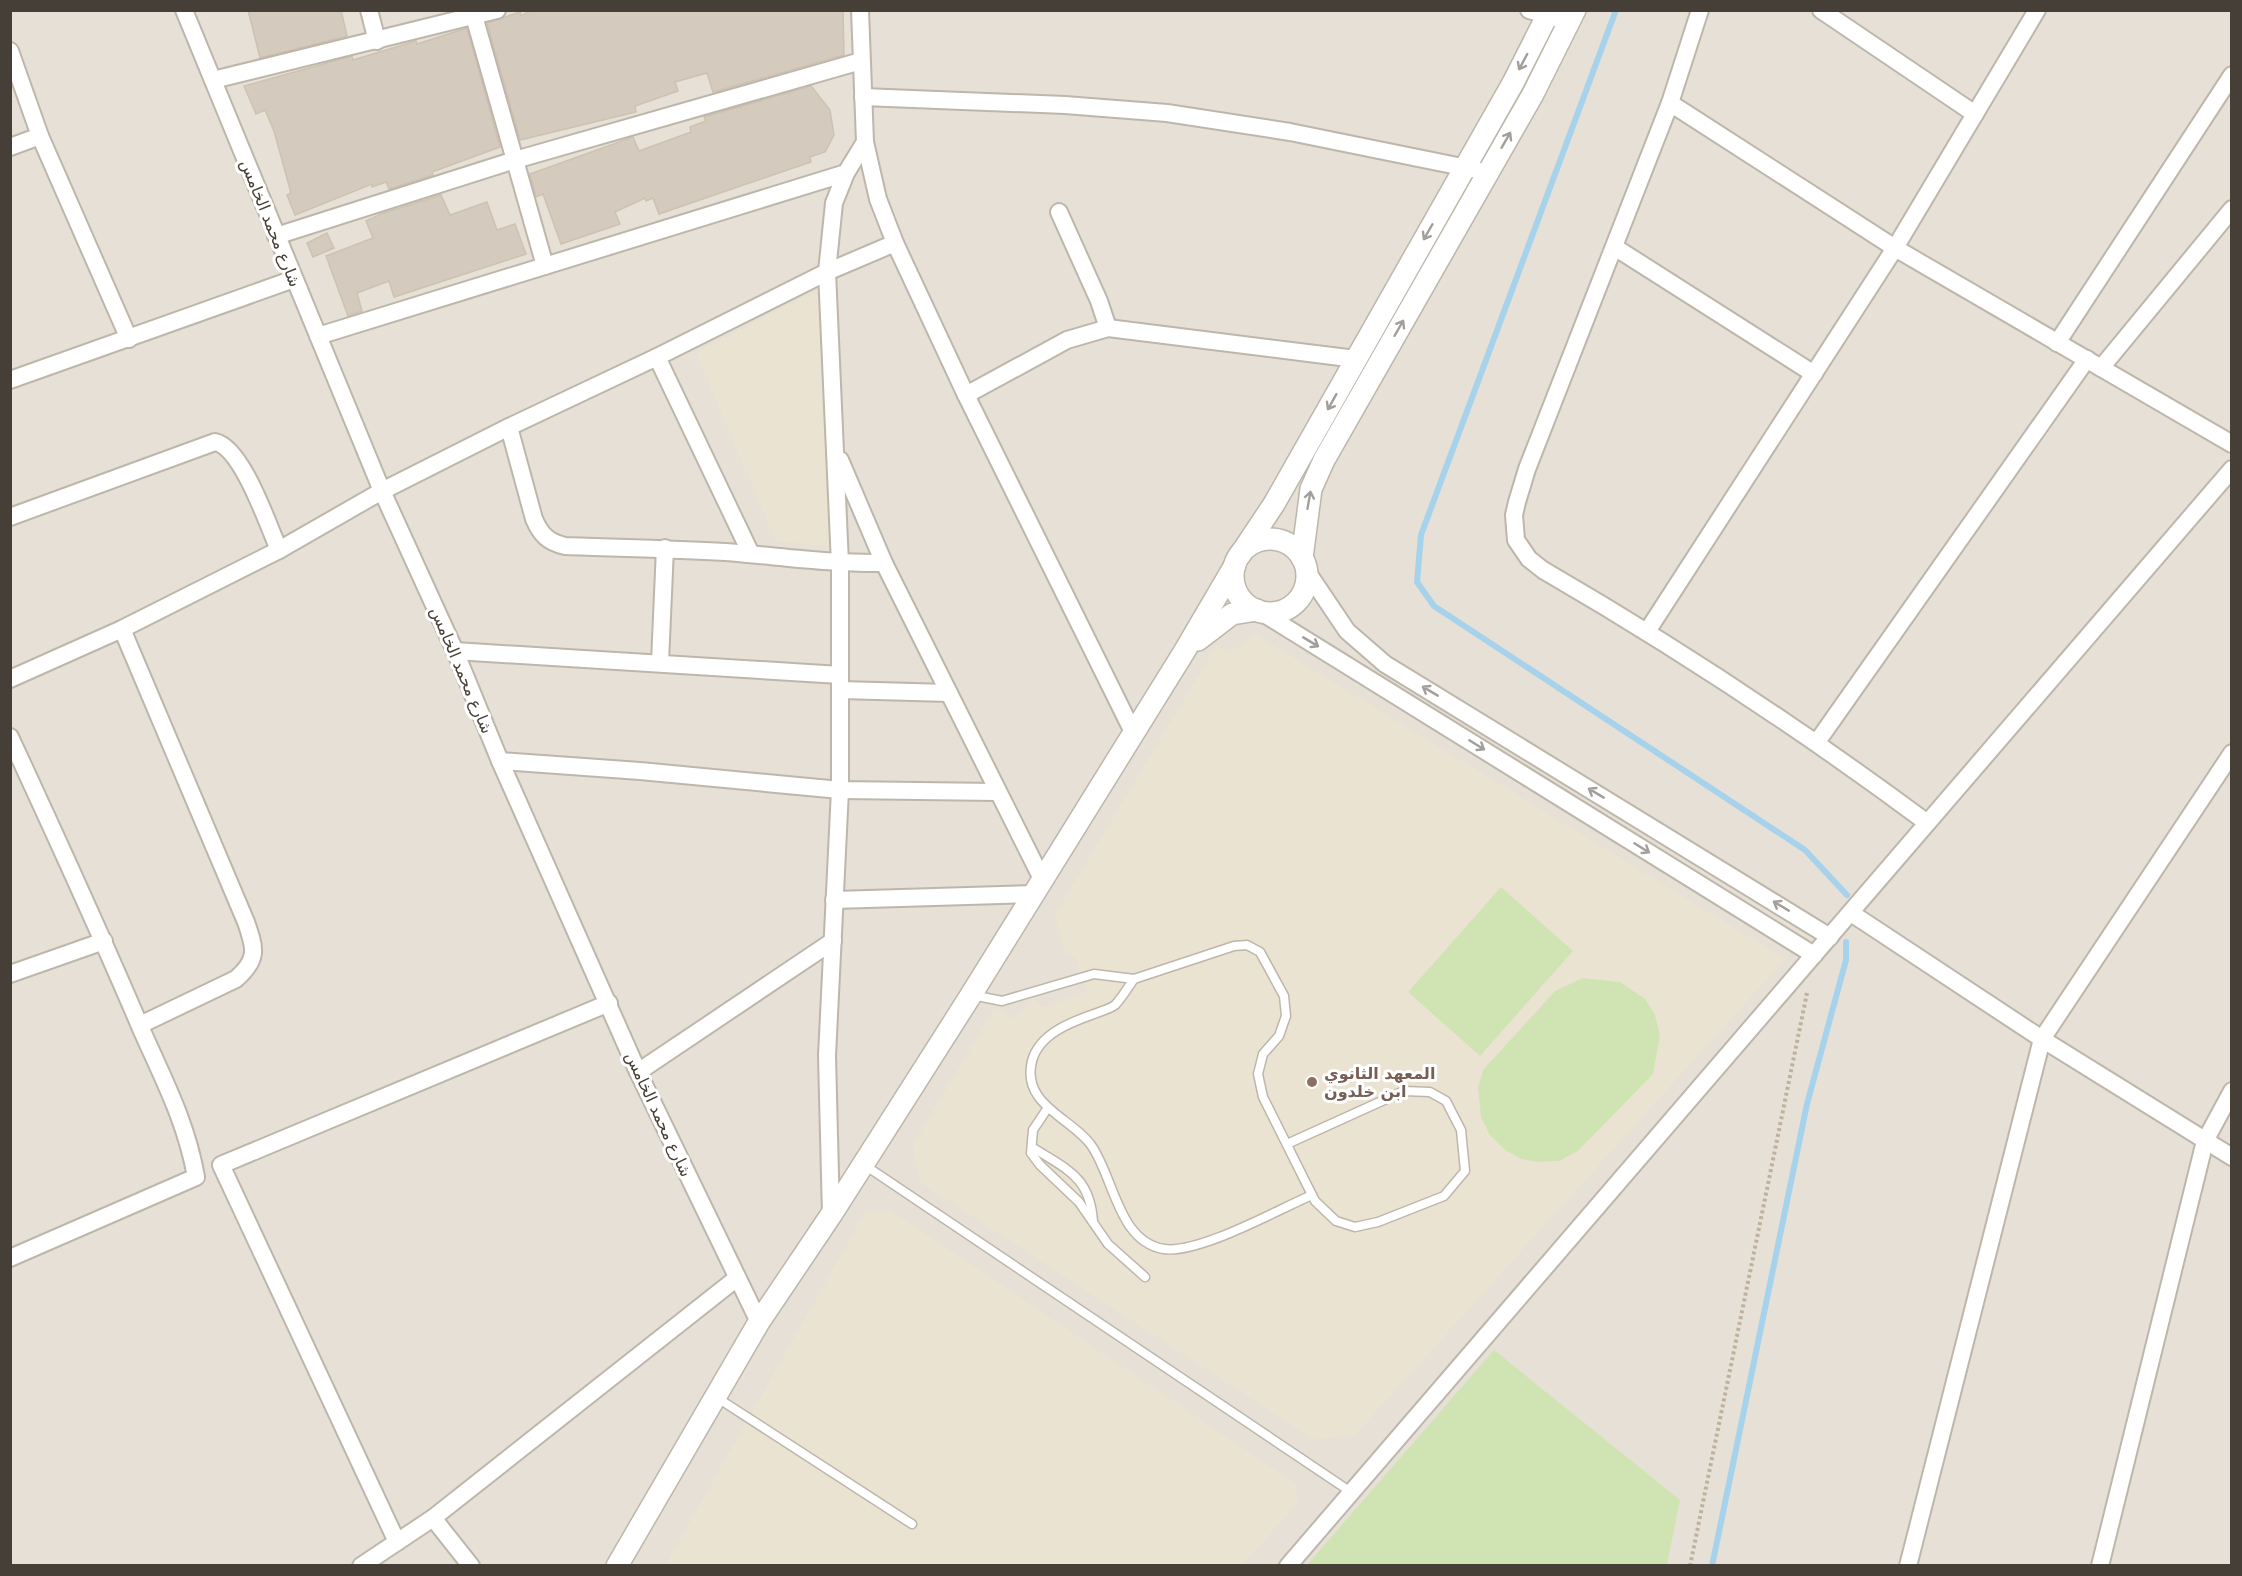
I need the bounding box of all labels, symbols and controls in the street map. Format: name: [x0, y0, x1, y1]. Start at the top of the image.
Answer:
one-way arrow: [1517, 53, 1528, 71]
one-way arrow: [1501, 132, 1513, 149]
street label: شارع محمد الخامس: [235, 157, 305, 290]
one-way arrow: [1421, 224, 1433, 241]
one-way arrow: [1393, 320, 1405, 337]
one-way arrow: [1325, 393, 1337, 410]
one-way arrow: [1304, 491, 1315, 510]
street label: شارع محمد الخامس: [425, 604, 497, 737]
one-way arrow: [1302, 637, 1319, 649]
one-way arrow: [1422, 685, 1439, 697]
one-way arrow: [1468, 739, 1485, 751]
one-way arrow: [1588, 787, 1605, 799]
one-way arrow: [1634, 841, 1651, 854]
one-way arrow: [1773, 899, 1790, 911]
street label: شارع محمد الخامس: [620, 1049, 696, 1180]
place label: المعهد الثانوي ابن خلدون: [1324, 1064, 1435, 1101]
marker: المعهد الثانوي ابن خلدون: [1305, 1075, 1319, 1089]

